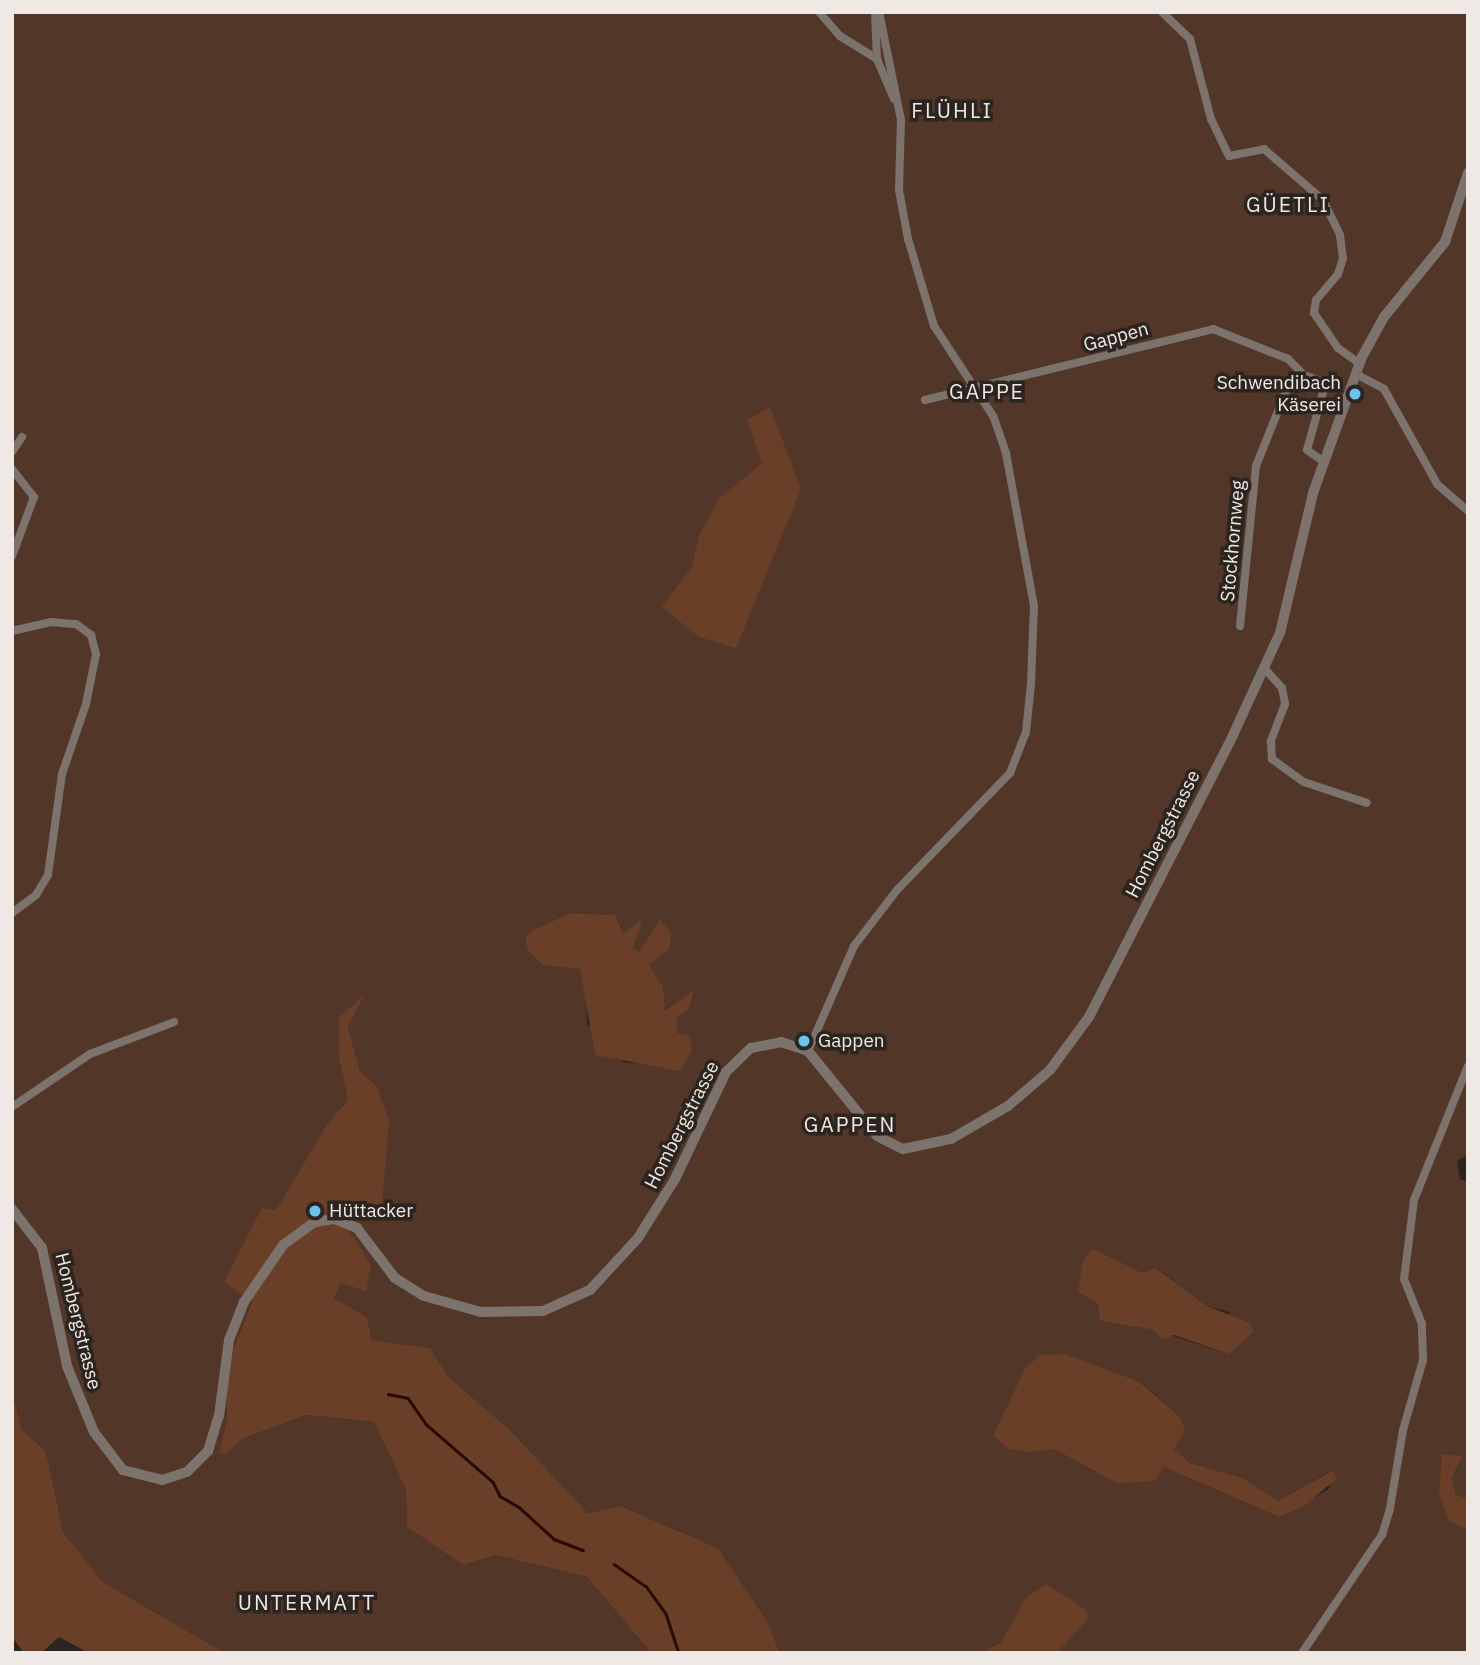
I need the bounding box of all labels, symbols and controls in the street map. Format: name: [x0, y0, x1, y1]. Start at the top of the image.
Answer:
district label: FLÜHLI: [912, 97, 992, 123]
district label: GÜETLI: [1247, 191, 1329, 217]
street label: Gappen: [1081, 317, 1151, 357]
place label: Schwendibach Käserei: [1217, 372, 1341, 416]
district label: GAPPE: [950, 378, 1024, 404]
marker: Schwendibach Käserei: [1347, 386, 1363, 402]
street label: Stockhornweg: [1216, 479, 1250, 603]
street label: Hombergstrasse: [1121, 766, 1205, 902]
place label: Gappen: [818, 1030, 885, 1052]
marker: Gappen: [796, 1033, 812, 1049]
street label: Hombergstrasse: [640, 1057, 724, 1193]
district label: GAPPEN: [804, 1111, 896, 1137]
place label: Hüttacker: [329, 1200, 413, 1222]
marker: Hüttacker: [307, 1203, 323, 1219]
street label: Hombergstrasse: [50, 1250, 106, 1392]
district label: UNTERMATT: [239, 1589, 375, 1615]

